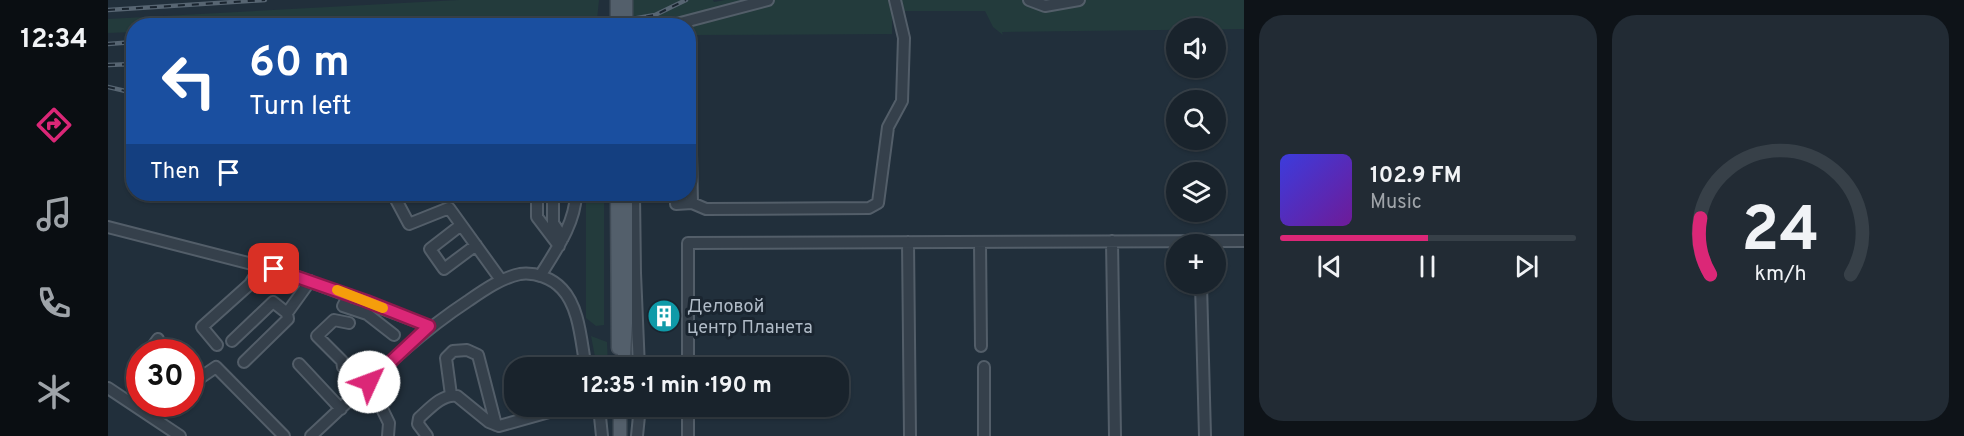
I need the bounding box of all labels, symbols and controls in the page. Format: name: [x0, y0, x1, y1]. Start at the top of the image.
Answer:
map controls: [1166, 18, 1226, 294]
button: sound: [1166, 18, 1226, 78]
text: 12:34: [20, 23, 88, 57]
text: 60 m: [249, 38, 350, 91]
icon: left: [150, 42, 228, 120]
text: Turn left: [249, 90, 351, 124]
button: search: [1166, 90, 1226, 150]
icon: directions: [33, 104, 75, 146]
icon: arrive: [212, 156, 245, 189]
text: Then: [150, 159, 200, 186]
button: layers: [1166, 162, 1226, 222]
text: 102.9 FM: [1370, 163, 1462, 190]
text: Music: [1370, 190, 1422, 216]
icon: music: [33, 193, 75, 235]
text: 24: [1741, 194, 1819, 273]
button: +: [1166, 234, 1226, 294]
pin: [248, 243, 299, 294]
icon: previous: [1313, 250, 1346, 283]
icon: pause: [1411, 250, 1444, 283]
icon: next: [1510, 250, 1543, 283]
icon: arrive: [257, 252, 290, 285]
text: km/h: [1754, 261, 1806, 288]
icon: phone: [33, 282, 75, 324]
place label: Деловой центр Планета: [687, 296, 813, 340]
building icon: Деловой центр Планета: [646, 298, 682, 334]
speed limit sign: 30: [126, 339, 204, 417]
position arrow: [337, 350, 401, 414]
icon: climate: [33, 371, 75, 413]
text: 12:35 · 1 min · 190 m: [581, 373, 772, 400]

